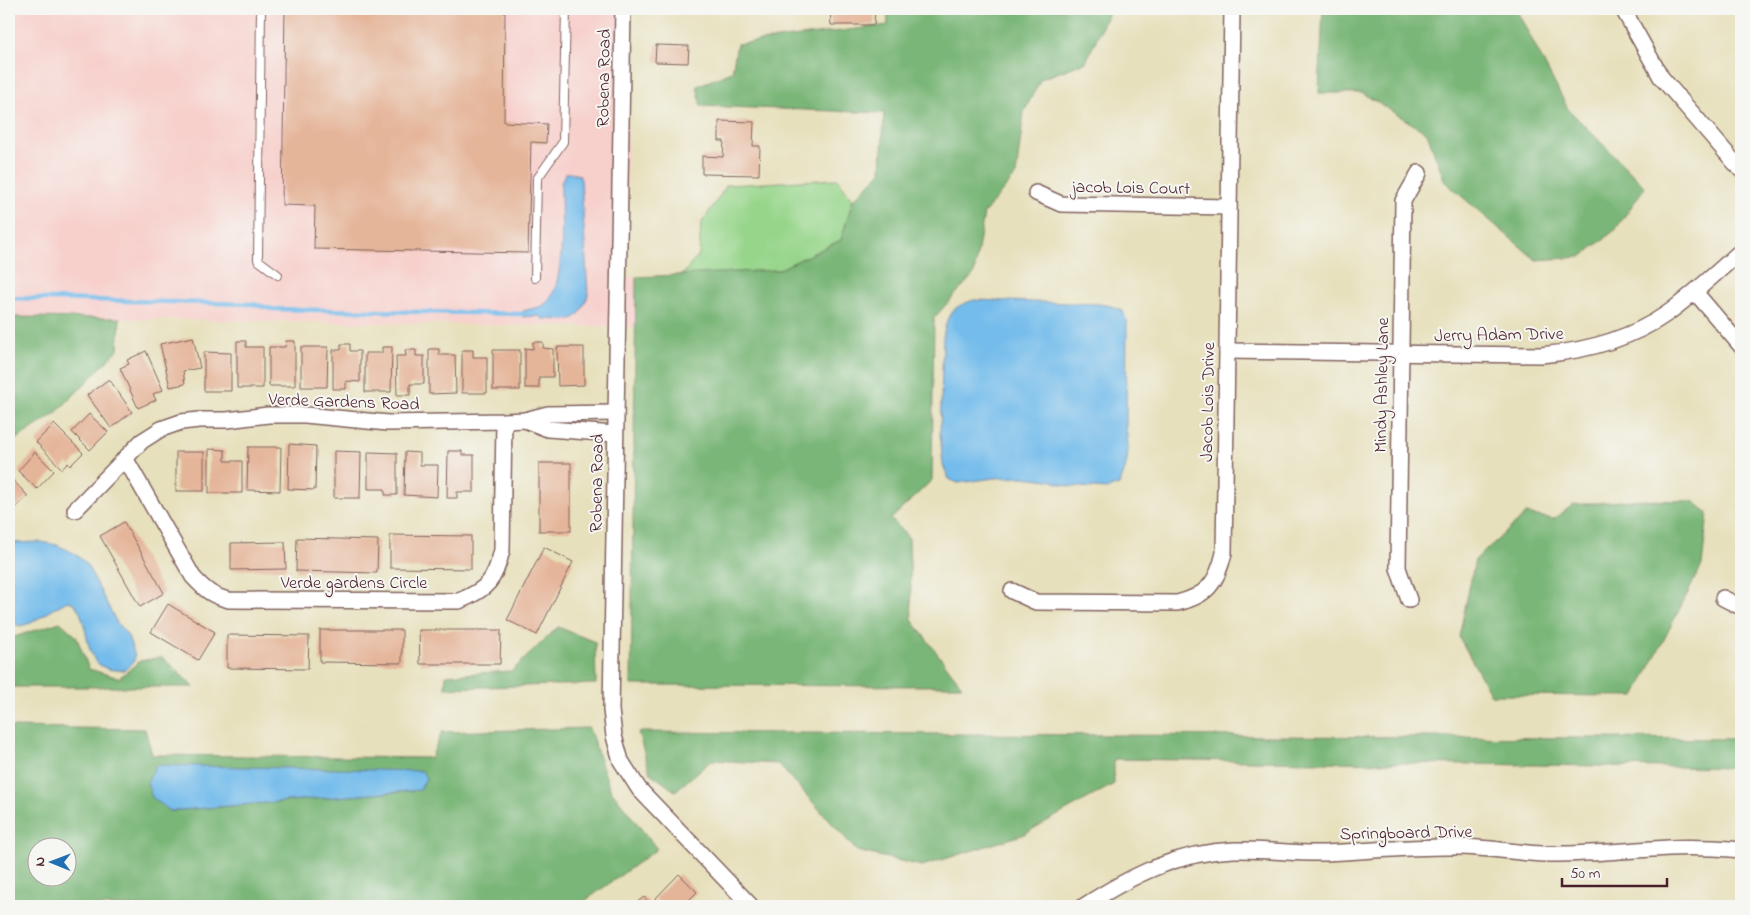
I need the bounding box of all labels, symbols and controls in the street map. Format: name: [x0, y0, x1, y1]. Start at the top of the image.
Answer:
street label: Robena Road: [591, 29, 619, 128]
street label: jacob Lois Court: [1070, 175, 1190, 203]
street label: Mindy Ashley Lane: [1369, 316, 1397, 453]
street label: Jerry Adam Drive: [1434, 322, 1565, 350]
street label: Jacob Lois Drive: [1195, 341, 1223, 462]
street label: Verde Gardens Road: [267, 387, 420, 419]
street label: Robena Road: [584, 434, 612, 533]
street label: Verde gardens Circle: [280, 571, 428, 598]
street label: Springboard Drive: [1339, 820, 1474, 849]
north arrow: [28, 838, 78, 888]
scale bar: [1562, 855, 1668, 887]
text: N: [30, 857, 51, 867]
text: 50 m: [1570, 863, 1601, 885]

